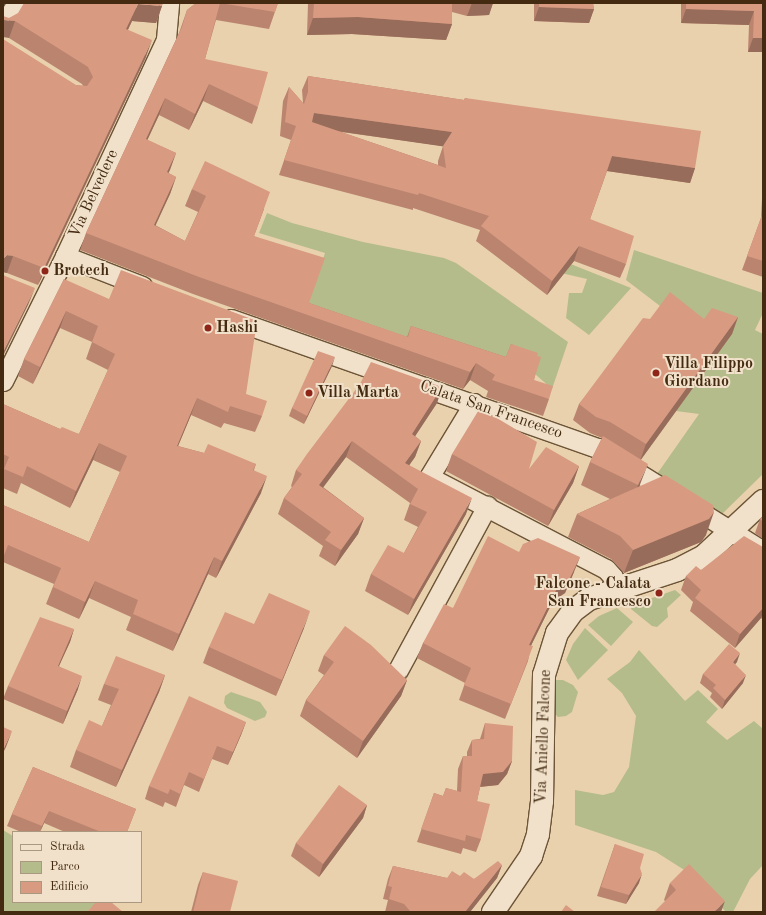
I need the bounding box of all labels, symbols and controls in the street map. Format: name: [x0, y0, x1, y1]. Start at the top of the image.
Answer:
street label: Via Belvedere: [65, 147, 123, 241]
place label: Brotech: [53, 261, 109, 281]
marker: Brotech: [40, 266, 50, 276]
place label: Hashi: [216, 318, 258, 338]
marker: Hashi: [203, 323, 213, 333]
place label: Villa Filippo Giordano: [664, 354, 753, 392]
marker: Villa Filippo Giordano: [651, 368, 661, 378]
street label: Calata San Francesco: [417, 377, 565, 443]
place label: Villa Marta: [317, 383, 399, 403]
marker: Villa Marta: [304, 388, 314, 398]
place label: Falcone - Calata San Francesco: [535, 574, 651, 612]
marker: Falcone - Calata San Francesco: [654, 588, 664, 598]
street label: Via Aniello Falcone: [532, 669, 556, 805]
legend: [12, 831, 142, 903]
text: Strada: [50, 841, 85, 853]
text: Parco: [50, 861, 80, 873]
text: Edificio: [50, 881, 89, 893]

